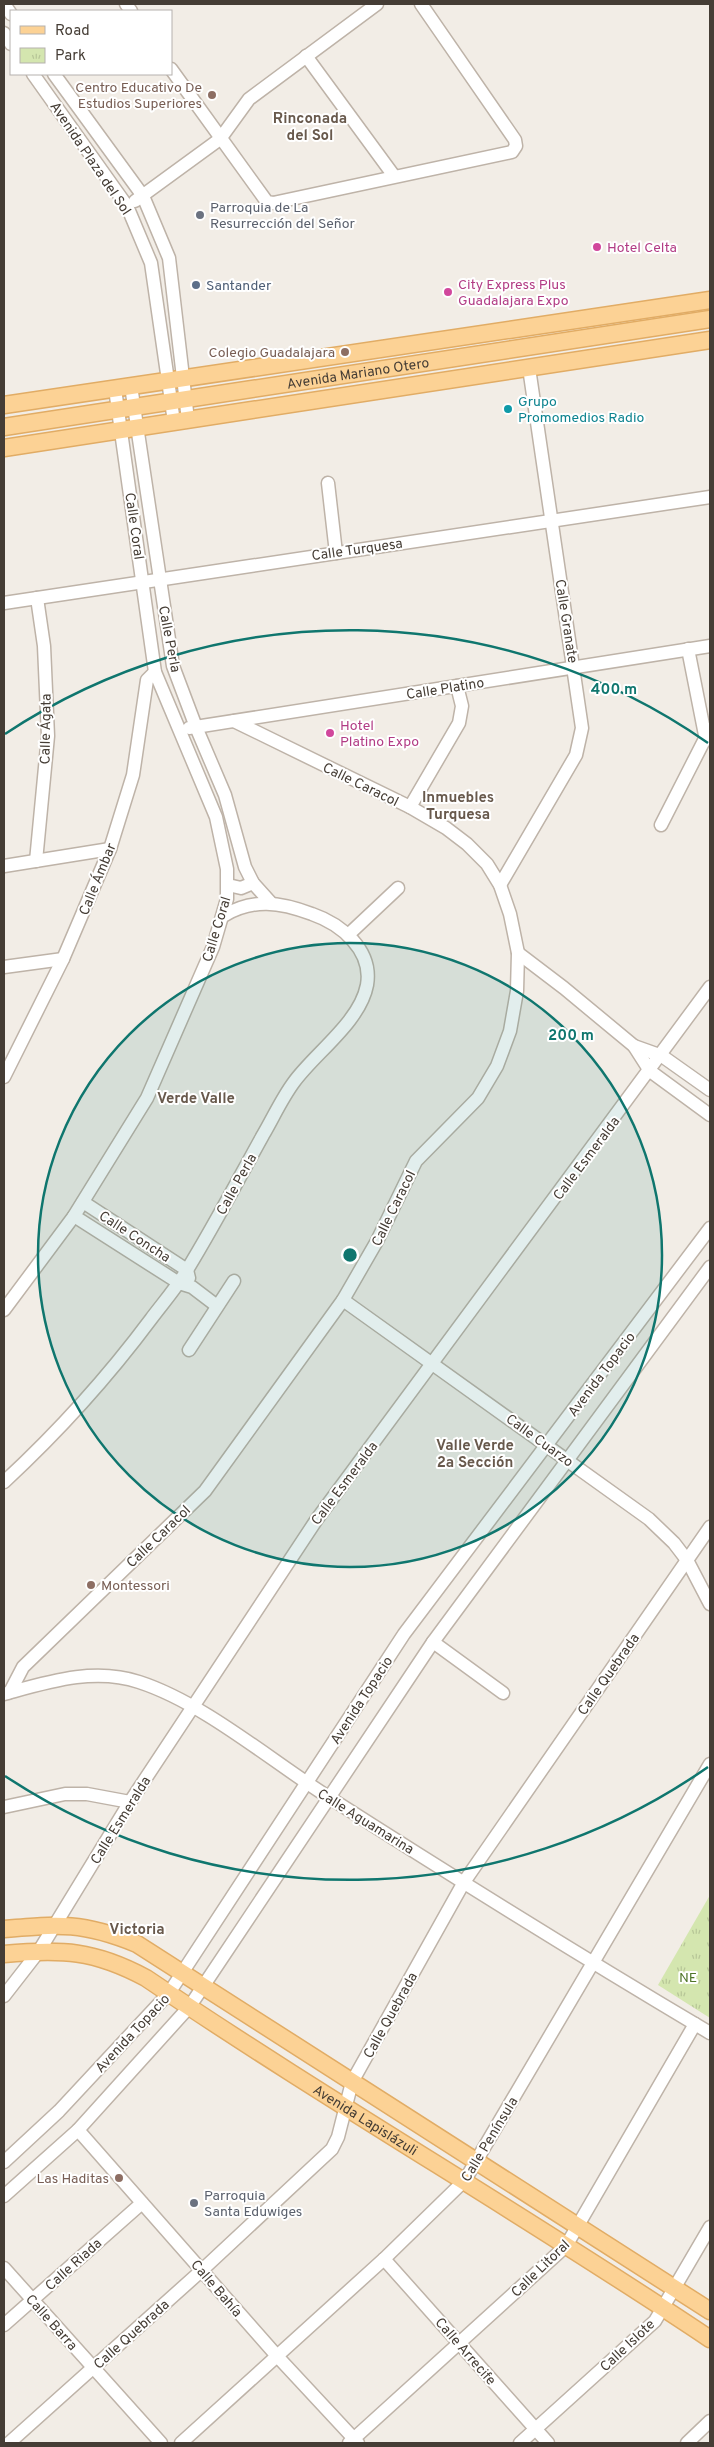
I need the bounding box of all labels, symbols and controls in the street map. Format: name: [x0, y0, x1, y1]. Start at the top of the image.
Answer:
legend: [10, 10, 172, 75]
text: Road: [55, 22, 90, 41]
text: Park: [55, 47, 86, 66]
place label: Centro Educativo De Estudios Superiores: [75, 80, 202, 113]
marker: Centro Educativo De Estudios Superiores: [206, 89, 218, 101]
street label: Avenida Plaza del Sol: [45, 99, 134, 219]
district label: Rinconada del Sol: [273, 110, 347, 146]
place label: Parroquia de La Resurrección del Señor: [210, 200, 355, 233]
marker: Parroquia de La Resurrección del Señor: [194, 209, 206, 221]
place label: Hotel Celta: [607, 240, 677, 257]
marker: Hotel Celta: [591, 241, 603, 253]
place label: City Express Plus Guadalajara Expo: [458, 277, 569, 310]
place label: Santander: [206, 278, 272, 295]
marker: Santander: [190, 279, 202, 291]
marker: City Express Plus Guadalajara Expo: [442, 286, 454, 298]
place label: Colegio Guadalajara: [209, 345, 335, 362]
marker: Colegio Guadalajara: [339, 346, 351, 358]
street label: Avenida Mariano Otero: [286, 355, 431, 394]
place label: Grupo Promomedios Radio: [518, 394, 644, 427]
marker: Grupo Promomedios Radio: [502, 403, 514, 415]
street label: Calle Coral: [120, 492, 147, 561]
street label: Calle Turquesa: [311, 536, 404, 565]
street label: Calle Granate: [550, 578, 581, 664]
street label: Calle Perla: [154, 605, 183, 674]
street label: Calle Platino: [405, 675, 486, 704]
text: 400 m: [591, 681, 637, 700]
street label: Calle Ágata: [36, 693, 56, 765]
place label: Hotel Platino Expo: [340, 718, 419, 751]
marker: Hotel Platino Expo: [324, 727, 336, 739]
street label: Calle Caracol: [320, 760, 401, 811]
district label: Inmuebles Turquesa: [422, 789, 494, 825]
street label: Calle Ámbar: [75, 840, 121, 918]
street label: Calle Coral: [199, 895, 235, 964]
text: 200 m: [548, 1027, 594, 1046]
district label: Verde Valle: [157, 1090, 235, 1109]
street label: Calle Esmeralda: [550, 1114, 624, 1204]
street label: Calle Perla: [214, 1151, 261, 1218]
street label: Calle Caracol: [369, 1168, 420, 1249]
street label: Calle Concha: [95, 1208, 173, 1267]
centre of rings: [341, 1246, 359, 1264]
street label: Avenida Topacio: [565, 1329, 640, 1421]
street label: Calle Cuarzo: [502, 1411, 576, 1471]
district label: Valle Verde 2a Sección: [436, 1437, 514, 1473]
street label: Calle Esmeralda: [308, 1439, 382, 1529]
street label: Calle Caracol: [123, 1502, 195, 1572]
place label: Montessori: [101, 1578, 170, 1595]
marker: Montessori: [85, 1579, 97, 1591]
street label: Calle Quebrada: [575, 1631, 644, 1719]
street label: Avenida Topacio: [327, 1653, 397, 1748]
street label: Calle Esmeralda: [87, 1774, 155, 1868]
street label: Calle Aguamarina: [314, 1786, 417, 1859]
district label: Victoria: [109, 1921, 165, 1940]
street label: Calle Quebrada: [361, 1970, 422, 2062]
park label: NE: [679, 1970, 697, 1987]
street label: Avenida Topacio: [92, 1991, 174, 2077]
street label: Avenida Lapislázuli: [309, 2082, 420, 2160]
street label: Calle Península: [458, 2094, 522, 2185]
place label: Las Haditas: [36, 2171, 109, 2188]
marker: Las Haditas: [113, 2172, 125, 2184]
place label: Parroquia Santa Eduwiges: [204, 2188, 302, 2221]
marker: Parroquia Santa Eduwiges: [188, 2197, 200, 2209]
street label: Calle Riada: [42, 2235, 106, 2295]
street label: Calle Litoral: [508, 2237, 574, 2301]
street label: Calle Bahía: [186, 2257, 245, 2321]
street label: Calle Barra: [21, 2292, 80, 2354]
street label: Calle Quebrada: [91, 2297, 173, 2374]
street label: Calle Arrecife: [431, 2315, 499, 2389]
street label: Calle Islote: [597, 2316, 659, 2376]

